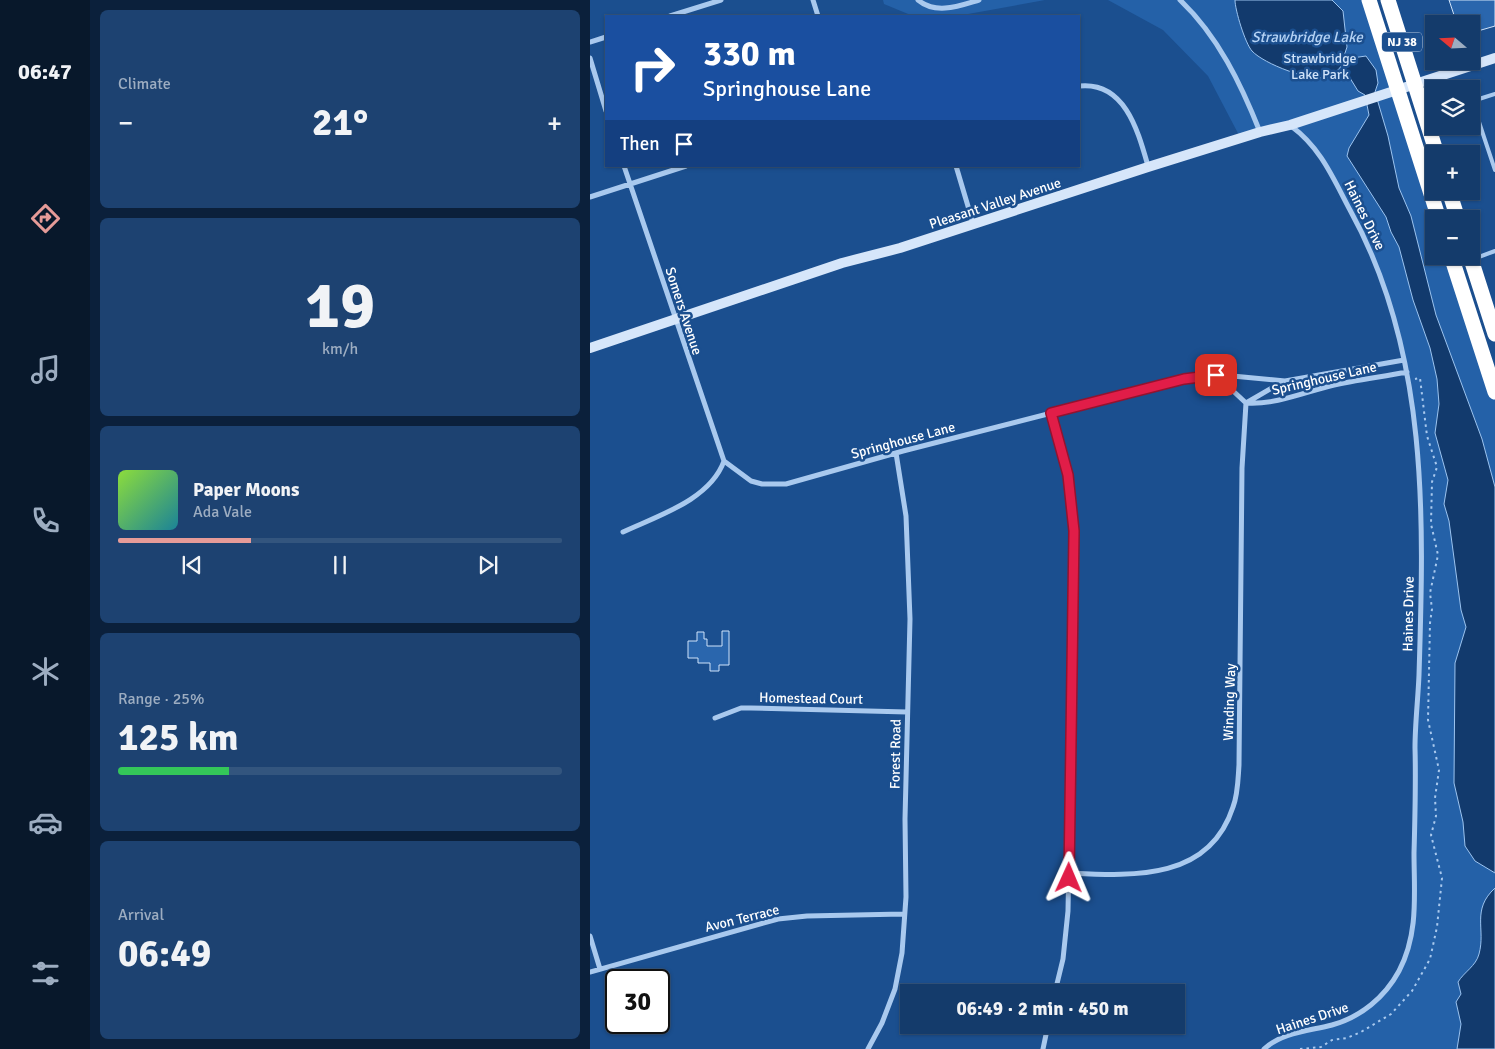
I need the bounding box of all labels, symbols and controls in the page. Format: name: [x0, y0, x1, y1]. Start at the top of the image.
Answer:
north arrow: [1425, 15, 1480, 70]
map controls: [1425, 15, 1480, 265]
water label: Strawbridge Lake: [1251, 28, 1364, 46]
text: 330 m: [703, 32, 796, 75]
road number: NJ 38: [1382, 32, 1422, 52]
icon: right: [620, 35, 685, 100]
park label: Strawbridge Lake Park: [1283, 50, 1357, 83]
text: 06:47: [18, 58, 72, 85]
text: Climate: [118, 74, 171, 94]
text: Springhouse Lane: [703, 75, 871, 102]
button: layers: [1425, 80, 1480, 135]
text: 21°: [312, 99, 368, 146]
text: −: [118, 106, 133, 140]
text: +: [547, 106, 562, 140]
icon: arrive: [670, 130, 698, 158]
text: Then: [620, 132, 660, 156]
button: +: [1425, 145, 1480, 200]
street label: Pleasant Valley Avenue: [927, 174, 1063, 233]
street label: Haines Drive: [1340, 178, 1389, 253]
icon: directions: [28, 201, 63, 236]
button: −: [1425, 210, 1480, 265]
street label: Somers Avenue: [661, 265, 706, 357]
text: 19: [305, 266, 375, 346]
text: km/h: [322, 339, 358, 359]
icon: music: [28, 352, 63, 387]
pin: [1195, 354, 1237, 396]
street label: Springhouse Lane: [1270, 358, 1378, 399]
icon: arrive: [1202, 361, 1230, 389]
street label: Springhouse Lane: [849, 418, 957, 463]
text: Paper Moons: [193, 478, 299, 502]
text: Ada Vale: [193, 502, 252, 522]
icon: phone: [28, 503, 63, 538]
icon: previous: [178, 551, 206, 579]
icon: pause: [326, 551, 354, 579]
icon: next: [474, 551, 502, 579]
street label: Haines Drive: [1399, 576, 1418, 652]
icon: climate: [28, 654, 63, 689]
street label: Winding Way: [1220, 663, 1239, 741]
text: Range · 25%: [118, 689, 204, 709]
street label: Homestead Court: [759, 689, 863, 708]
text: 125 km: [118, 714, 239, 761]
street label: Forest Road: [886, 719, 905, 789]
icon: car: [28, 805, 63, 840]
position arrow: [1042, 851, 1094, 903]
street label: Avon Terrace: [703, 901, 781, 936]
text: Arrival: [118, 905, 164, 925]
text: 06:49: [118, 930, 211, 977]
icon: filters: [28, 956, 63, 991]
speed limit sign: 30: [605, 969, 670, 1034]
text: 06:49 · 2 min · 450 m: [956, 997, 1129, 1021]
street label: Haines Drive: [1274, 999, 1351, 1038]

